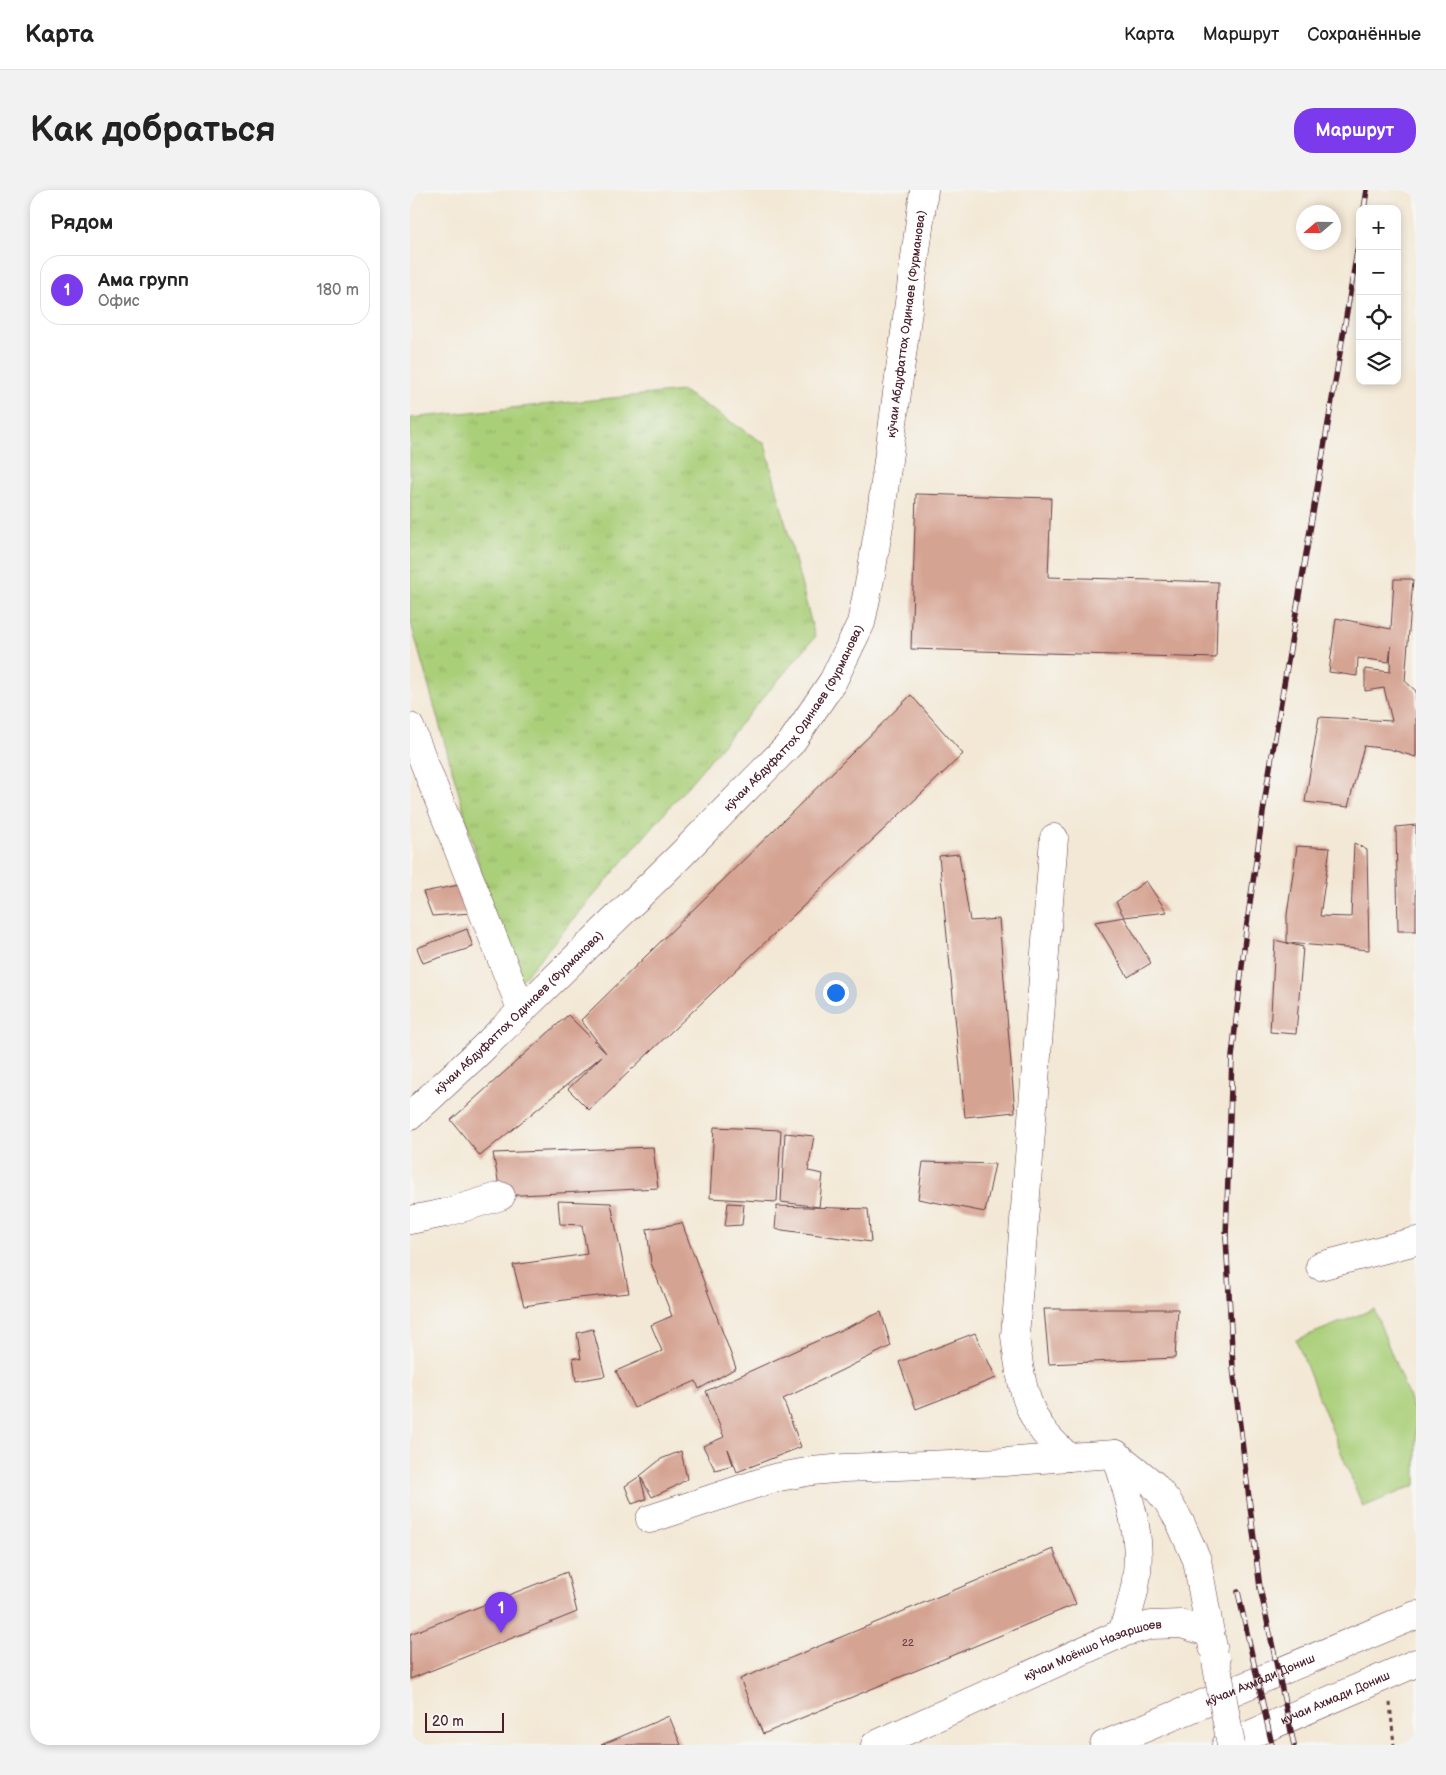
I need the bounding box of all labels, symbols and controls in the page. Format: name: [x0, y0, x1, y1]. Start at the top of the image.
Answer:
text: Карта: [25, 20, 94, 49]
text: Карта: [1124, 24, 1175, 45]
text: Маршрут: [1203, 24, 1279, 45]
text: Сохранённые: [1307, 24, 1421, 45]
button: Маршрут: [1294, 108, 1416, 153]
text: Как добраться: [30, 109, 276, 152]
north arrow: [1296, 205, 1341, 250]
map controls: [1356, 205, 1401, 385]
button: +: [1356, 205, 1401, 250]
street label: кӯчаи Абдуфаттоҳ Одинаев (Фурманова): [884, 209, 929, 439]
text: Рядом: [50, 210, 113, 235]
button: −: [1356, 250, 1401, 295]
text: Ама групп: [98, 269, 189, 292]
text: 1: [64, 281, 70, 300]
text: 180 m: [317, 281, 359, 300]
text: Офис: [98, 292, 140, 311]
button: locate: [1356, 295, 1401, 340]
button: layers: [1356, 340, 1401, 385]
street label: кӯчаи Абдуфаттоҳ Одинаев (Фурманова): [721, 623, 867, 815]
street label: кӯчаи Абдуфаттоҳ Одинаев (Фурманова): [431, 928, 607, 1098]
your location: [823, 980, 849, 1006]
pin: 1: [485, 1592, 517, 1633]
street label: кӯчаи Моёншо Назаршоев: [1022, 1618, 1163, 1684]
house number: 22: [902, 1637, 914, 1649]
street label: кӯчаи Аҳмади Дониш: [1203, 1651, 1317, 1710]
street label: кучаи Ахмади Дониш: [1278, 1668, 1392, 1729]
scale bar: [425, 1710, 504, 1733]
text: 20 m: [432, 1713, 464, 1730]

